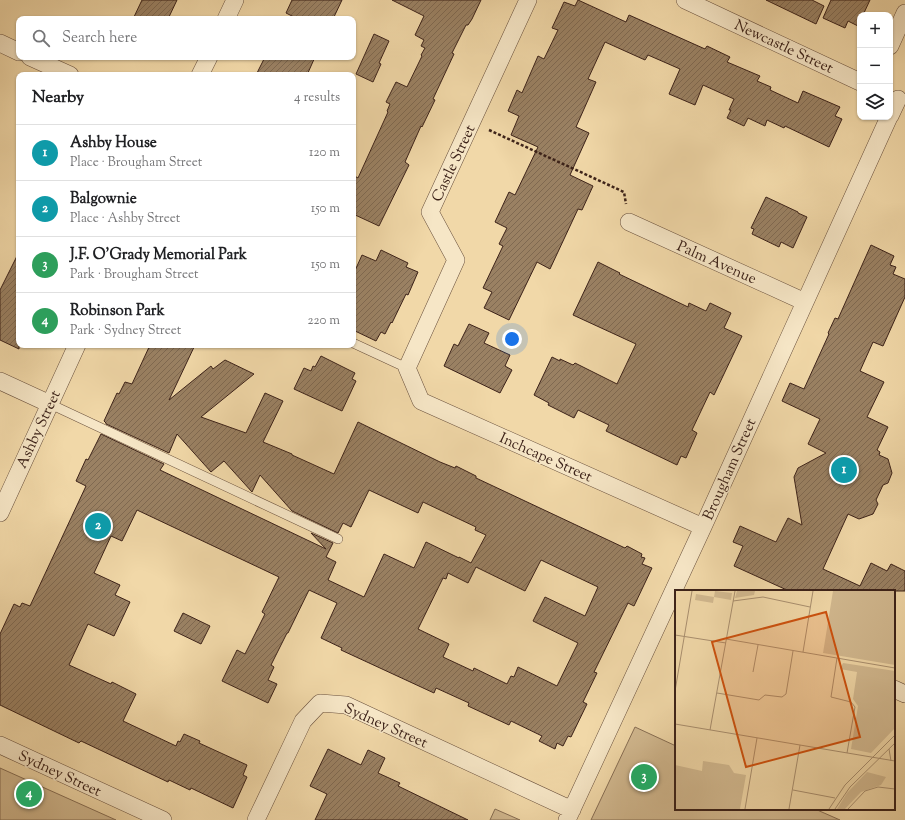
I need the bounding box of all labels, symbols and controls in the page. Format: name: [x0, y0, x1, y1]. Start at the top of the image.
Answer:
map controls: [857, 12, 893, 120]
button: +: [857, 12, 893, 48]
street label: Newcastle Street: [730, 15, 836, 79]
search box: [16, 16, 356, 60]
icon: search: [30, 27, 52, 49]
text: Search here: [62, 28, 137, 49]
button: −: [857, 48, 893, 84]
button: layers: [857, 84, 893, 120]
text: Nearby: [32, 86, 84, 110]
text: 4 results: [294, 89, 340, 107]
street label: Castle Street: [427, 122, 481, 206]
text: Ashby House: [70, 133, 157, 154]
text: 1: [43, 144, 47, 162]
text: 120 m: [309, 144, 340, 162]
text: Place · Brougham Street: [70, 154, 202, 172]
text: Balgownie: [70, 189, 137, 210]
text: 2: [42, 200, 48, 218]
text: 150 m: [311, 200, 340, 218]
text: Place · Ashby Street: [70, 210, 180, 228]
street label: Palm Avenue: [673, 236, 760, 290]
text: J.F. O'Grady Memorial Park: [70, 245, 247, 266]
text: 3: [42, 256, 48, 274]
text: 150 m: [311, 256, 340, 274]
text: Park · Brougham Street: [70, 266, 198, 284]
text: Robinson Park: [70, 301, 165, 322]
text: 4: [42, 312, 48, 330]
text: 220 m: [307, 312, 340, 330]
text: Park · Sydney Street: [70, 322, 181, 340]
your location: [502, 329, 522, 349]
street label: Ashby Street: [12, 387, 67, 472]
street label: Brougham Street: [699, 415, 762, 524]
street label: Inchcape Street: [496, 428, 595, 488]
pin: 1: [831, 455, 857, 485]
pin: 2: [85, 511, 111, 541]
inset map: [675, 590, 895, 810]
street label: Sydney Street: [340, 699, 431, 754]
street label: Sydney Street: [14, 746, 104, 803]
pin: 3: [631, 762, 657, 792]
pin: 4: [16, 779, 42, 809]

